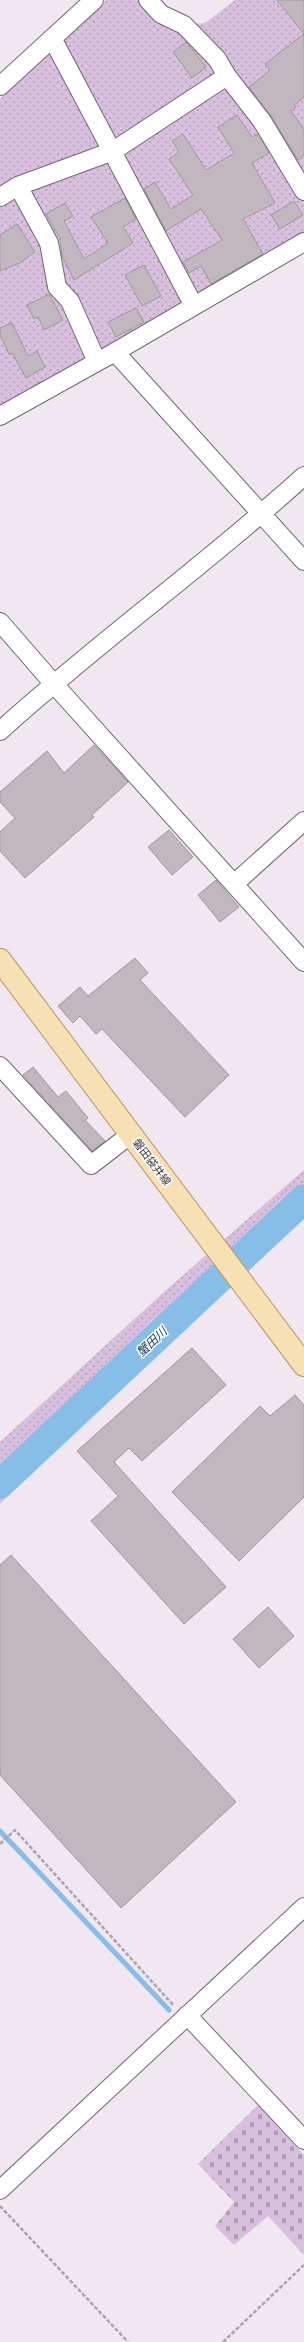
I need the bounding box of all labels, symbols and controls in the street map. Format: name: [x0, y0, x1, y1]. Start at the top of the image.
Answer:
street label: 磐田袋井線: [131, 1136, 173, 1188]
water label: 蟹田川: [134, 1323, 171, 1359]

